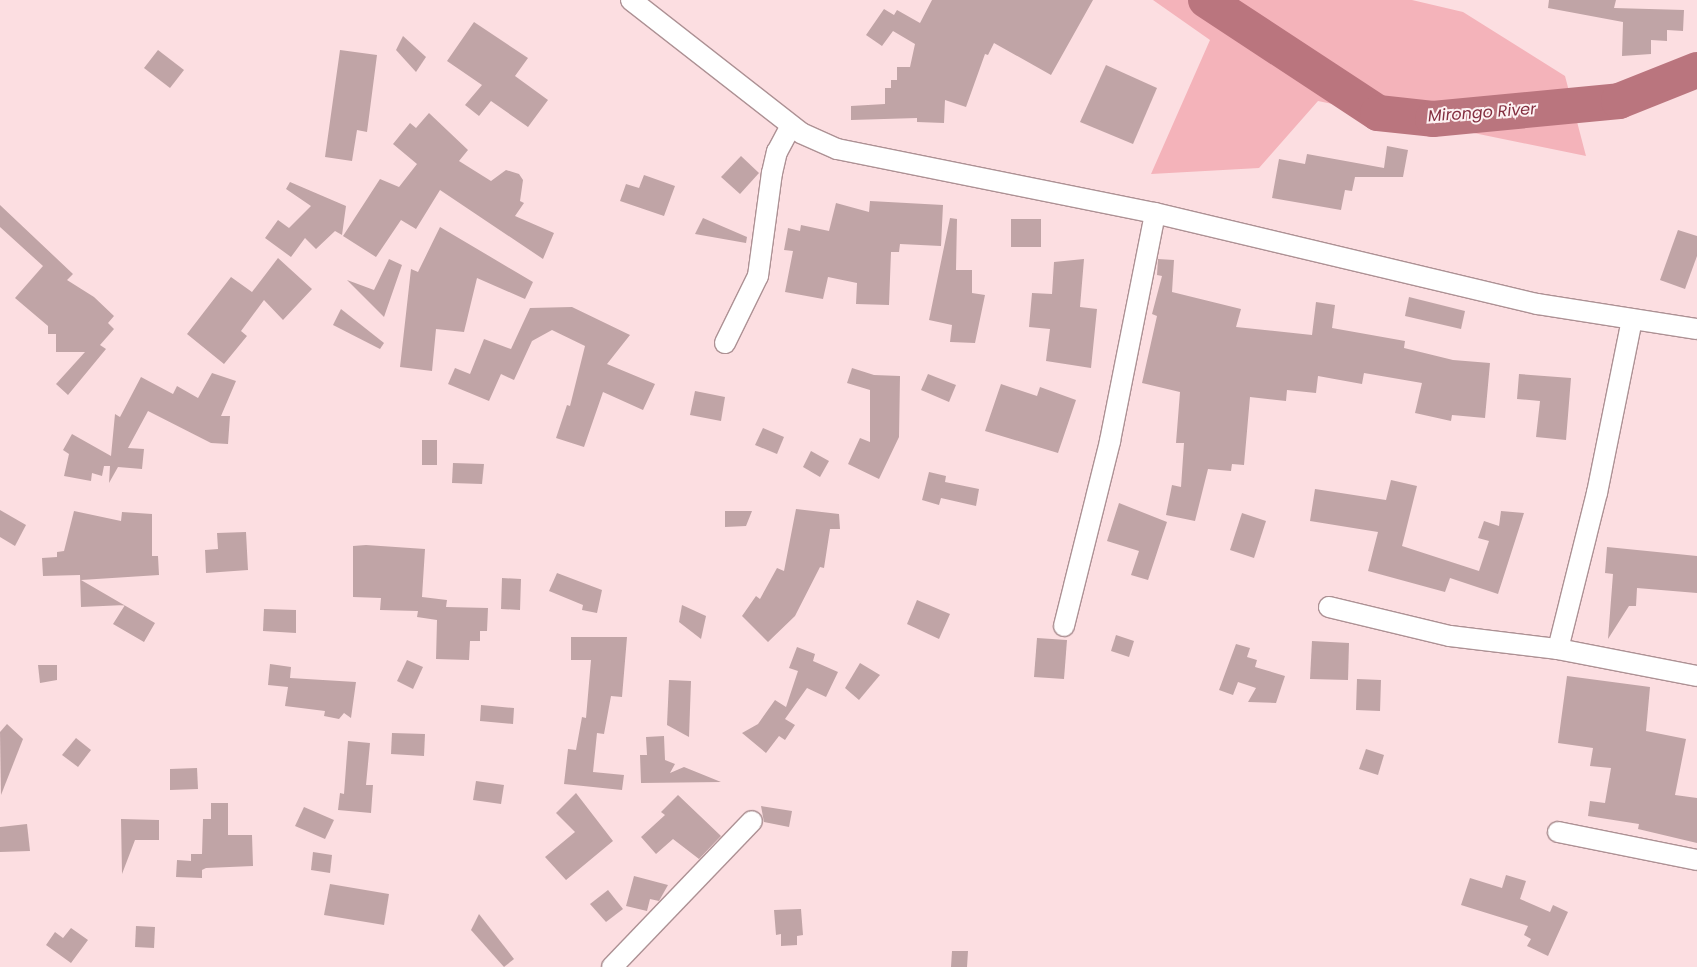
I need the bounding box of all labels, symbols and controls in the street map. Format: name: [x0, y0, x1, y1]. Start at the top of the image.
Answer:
water label: Mirongo River: [1427, 100, 1537, 126]

